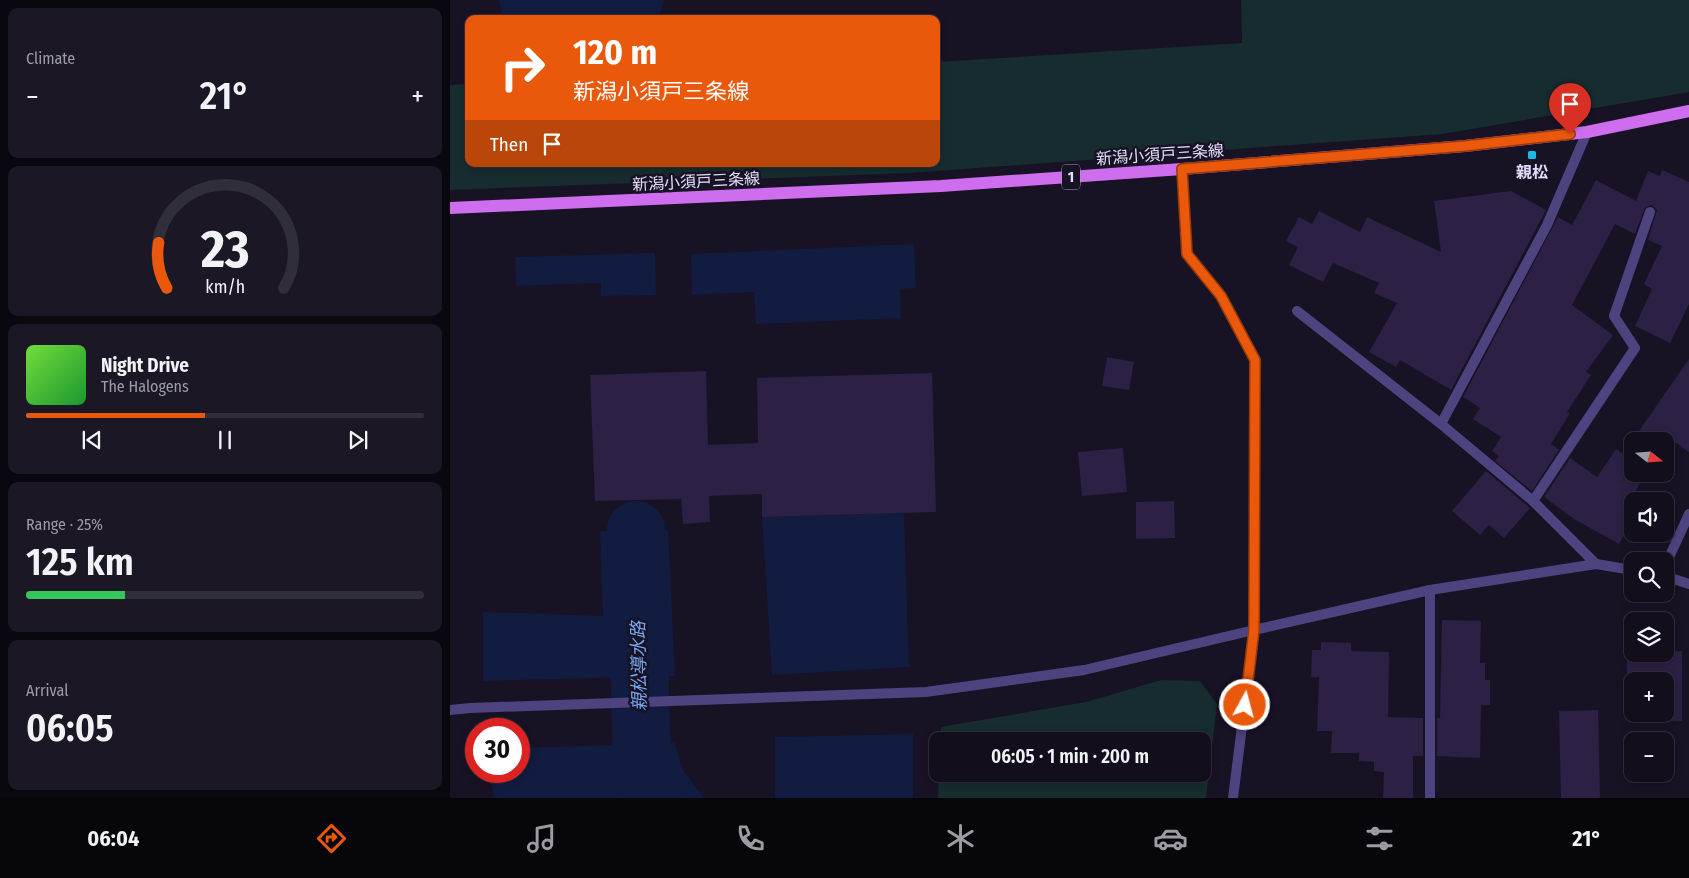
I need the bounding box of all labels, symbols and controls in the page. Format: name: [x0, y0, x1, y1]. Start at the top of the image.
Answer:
text: 120 m: [573, 31, 657, 73]
icon: right: [490, 35, 555, 100]
text: Climate: [26, 49, 75, 68]
text: 21°: [200, 73, 250, 119]
text: 新潟小須戸三条線: [573, 78, 749, 105]
text: −: [26, 80, 39, 113]
text: +: [411, 80, 424, 113]
pin: [1549, 83, 1591, 134]
icon: arrive: [1556, 90, 1584, 118]
icon: arrive: [538, 130, 566, 158]
text: Then: [490, 133, 528, 156]
street label: 新潟小須戸三条線: [1096, 141, 1225, 168]
marker: 親松: [1526, 149, 1538, 161]
place label: 親松: [1516, 163, 1548, 182]
road number: 1: [1062, 164, 1080, 190]
street label: 新潟小須戸三条線: [632, 169, 760, 194]
text: 23: [200, 218, 249, 281]
text: km/h: [205, 276, 245, 298]
text: Night Drive: [101, 354, 189, 377]
text: The Halogens: [101, 377, 189, 396]
icon: previous: [78, 426, 106, 454]
icon: pause: [211, 426, 239, 454]
icon: next: [344, 426, 372, 454]
north arrow: [1624, 432, 1674, 482]
map controls: [1624, 432, 1674, 782]
button: sound: [1624, 492, 1674, 542]
text: Range · 25%: [26, 515, 103, 534]
text: 125 km: [26, 539, 134, 585]
button: search: [1624, 552, 1674, 602]
button: layers: [1624, 612, 1674, 662]
water label: 親松導水路: [627, 619, 651, 711]
button: +: [1624, 672, 1674, 722]
position arrow: [1218, 678, 1270, 730]
text: Arrival: [26, 681, 68, 700]
text: 06:05: [26, 705, 114, 751]
speed limit sign: 30: [465, 718, 530, 783]
button: −: [1624, 732, 1674, 782]
text: 06:05 · 1 min · 200 m: [991, 745, 1149, 768]
icon: directions: [314, 821, 349, 856]
icon: music: [524, 821, 559, 856]
icon: phone: [733, 821, 768, 856]
icon: climate: [943, 821, 978, 856]
icon: car: [1153, 821, 1188, 856]
icon: filters: [1362, 821, 1397, 856]
text: 06:04: [87, 825, 139, 852]
text: 21°: [1572, 825, 1602, 852]

